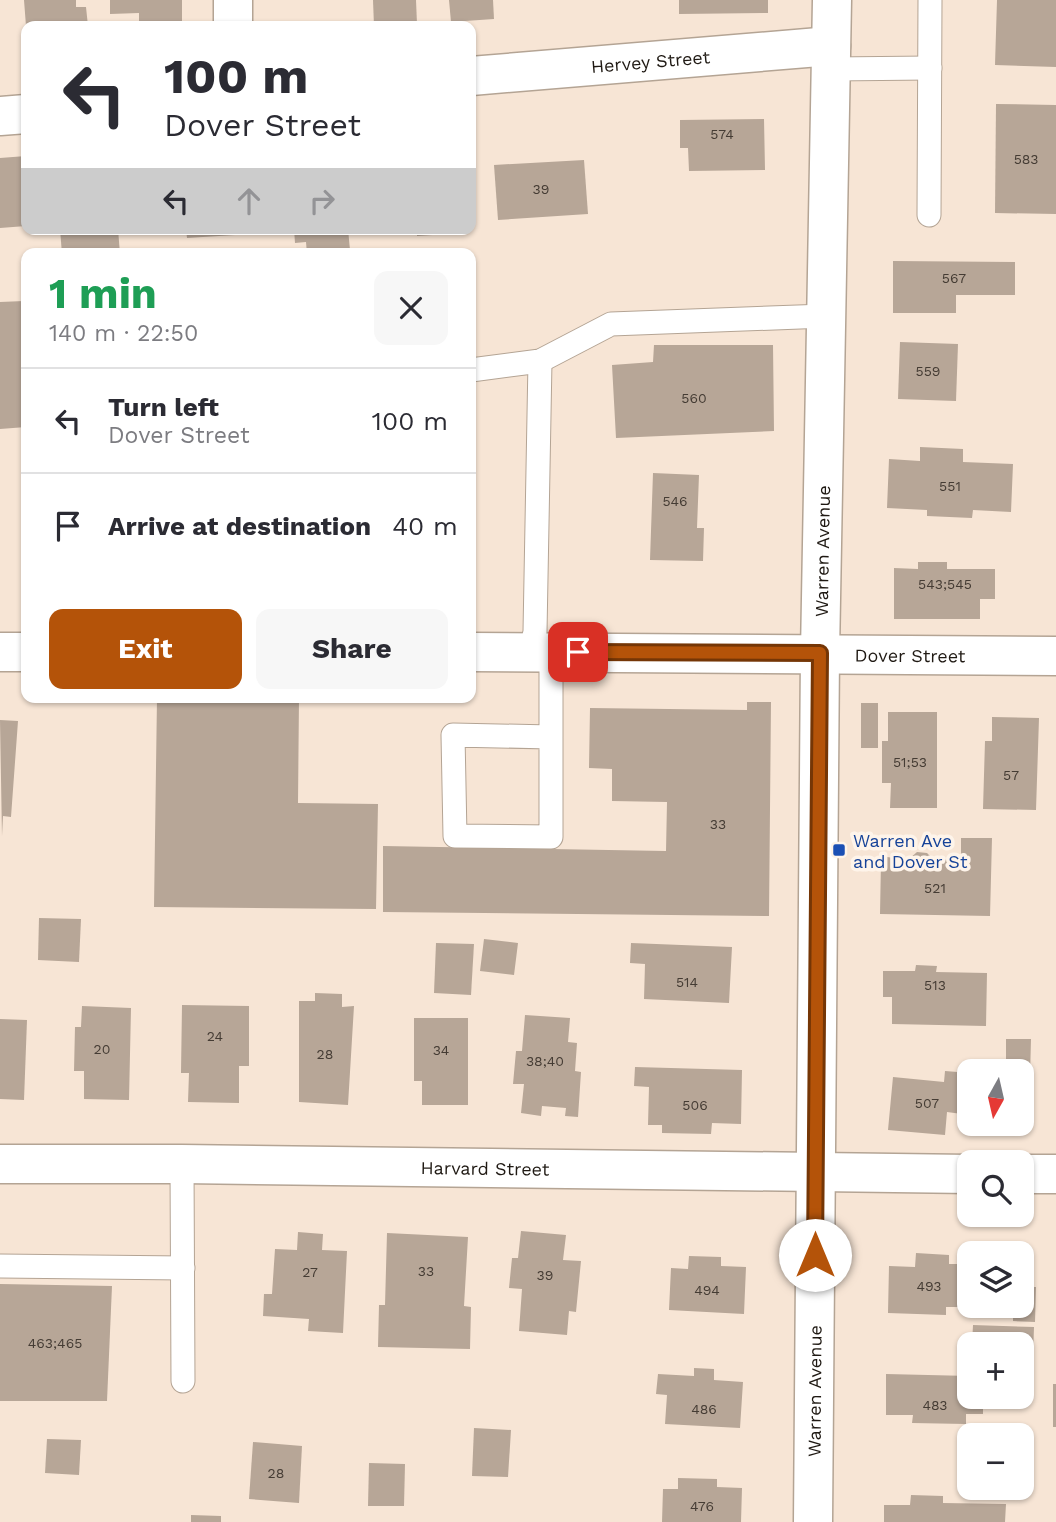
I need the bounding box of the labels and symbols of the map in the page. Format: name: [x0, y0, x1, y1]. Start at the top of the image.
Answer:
street label: Hervey Street: [590, 46, 711, 76]
house number: 574: [710, 126, 734, 142]
house number: 583: [1014, 151, 1038, 167]
house number: 39: [533, 181, 549, 197]
house number: 567: [942, 270, 966, 286]
house number: 559: [916, 363, 940, 379]
house number: 560: [681, 390, 707, 406]
house number: 551: [939, 478, 961, 494]
street label: Warren Avenue: [810, 485, 834, 617]
house number: 546: [662, 493, 688, 509]
house number: 543;545: [918, 576, 972, 592]
pin: [548, 622, 608, 682]
street label: Dover Street: [854, 644, 966, 666]
house number: 51;53: [893, 754, 927, 770]
house number: 57: [1003, 767, 1019, 783]
house number: 33: [710, 816, 726, 832]
place label: Warren Ave and Dover St: [853, 830, 968, 872]
marker: Warren Ave and Dover St: [831, 842, 847, 858]
house number: 521: [924, 880, 946, 896]
house number: 514: [676, 974, 698, 990]
house number: 513: [924, 977, 946, 993]
house number: 24: [207, 1028, 223, 1044]
house number: 20: [94, 1041, 110, 1057]
house number: 34: [433, 1042, 449, 1058]
house number: 28: [317, 1046, 333, 1062]
house number: 38;40: [526, 1053, 564, 1069]
north arrow: [957, 1059, 1034, 1136]
house number: 507: [915, 1095, 939, 1111]
house number: 506: [682, 1097, 708, 1113]
street label: Harvard Street: [420, 1157, 550, 1179]
position arrow: [778, 1218, 852, 1292]
house number: 33: [418, 1263, 434, 1279]
house number: 27: [302, 1264, 318, 1280]
house number: 39: [537, 1267, 553, 1283]
house number: 493: [916, 1278, 942, 1294]
house number: 494: [694, 1282, 720, 1298]
street label: Warren Avenue: [803, 1325, 825, 1457]
house number: 463;465: [28, 1335, 82, 1351]
house number: 483: [922, 1397, 948, 1413]
house number: 486: [691, 1401, 717, 1417]
house number: 28: [268, 1465, 284, 1481]
house number: 476: [690, 1498, 714, 1514]

